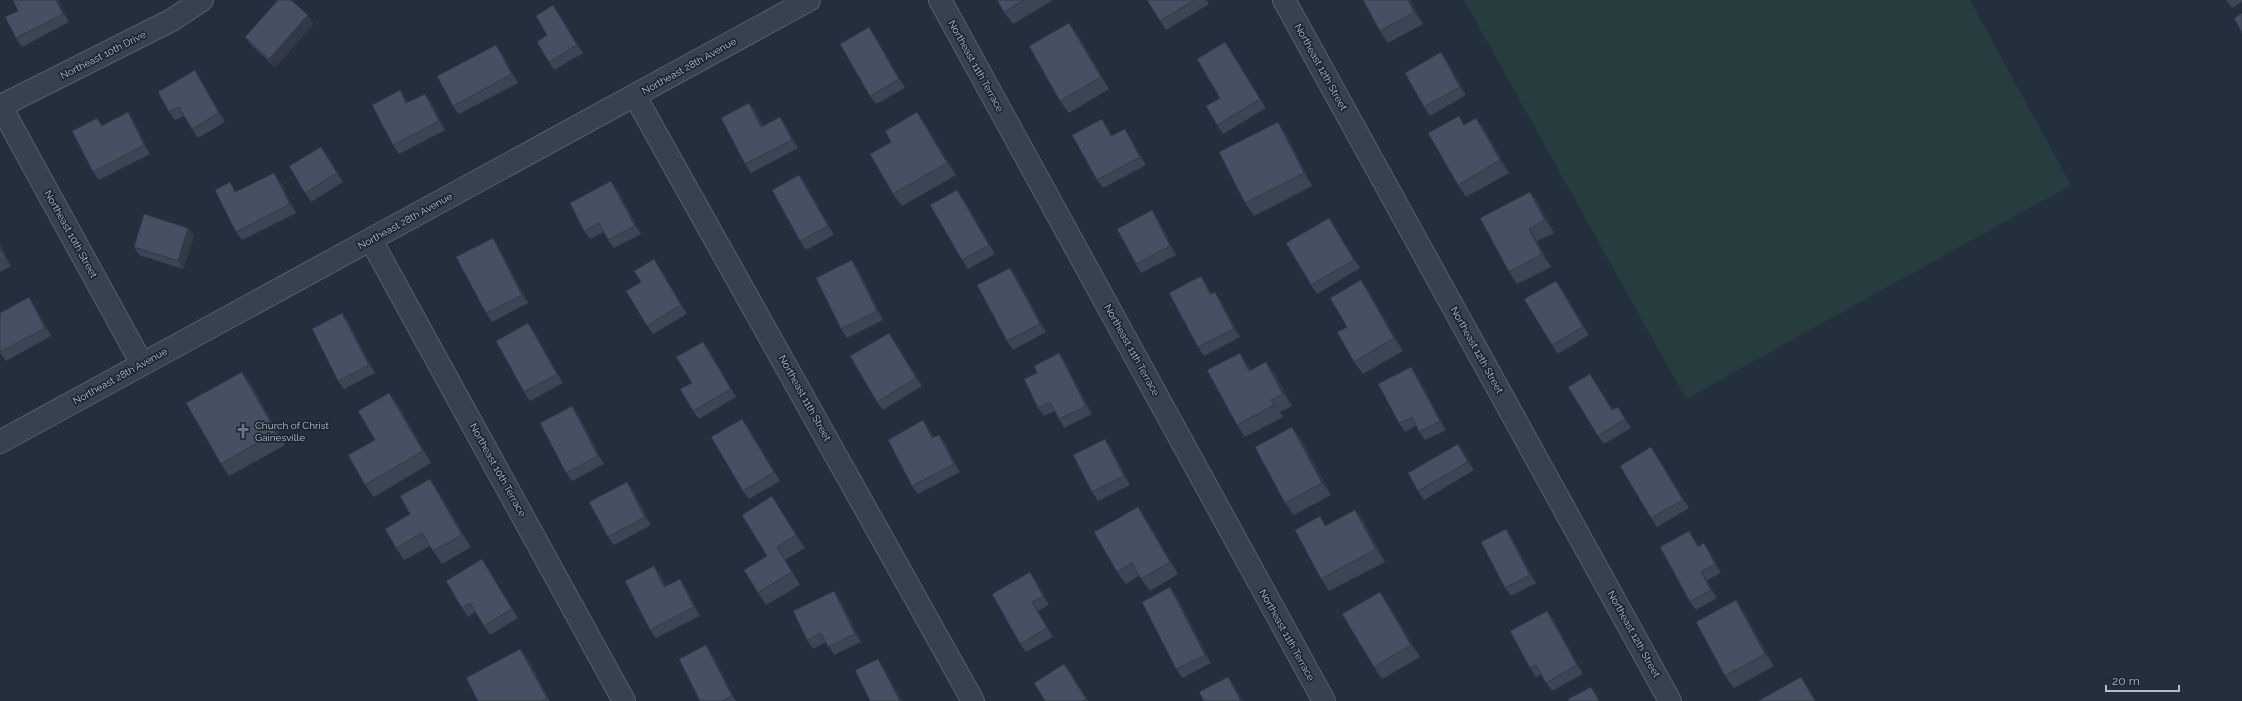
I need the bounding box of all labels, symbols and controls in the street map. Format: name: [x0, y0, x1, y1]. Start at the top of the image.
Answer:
street label: Northeast 11th Terrace: [946, 18, 1006, 114]
street label: Northeast 12th Street: [1293, 22, 1350, 113]
street label: Northeast 10th Drive: [58, 29, 148, 81]
street label: Northeast 28th Avenue: [640, 35, 738, 97]
street label: Northeast 10th Street: [42, 188, 100, 280]
street label: Northeast 28th Avenue: [356, 190, 454, 252]
street label: Northeast 11th Terrace: [1102, 302, 1162, 398]
street label: Northeast 12th Street: [1449, 305, 1506, 396]
street label: Northeast 28th Avenue: [71, 345, 169, 407]
street label: Northeast 11th Street: [777, 353, 833, 443]
place label: Church of Christ Gainesville: [255, 420, 330, 443]
church icon: Church of Christ Gainesville: [234, 422, 252, 440]
street label: Northeast 10th Terrace: [468, 422, 528, 519]
street label: Northeast 11th Terrace: [1257, 587, 1317, 683]
street label: Northeast 12th Street: [1606, 589, 1663, 680]
scale bar: [2106, 667, 2179, 693]
text: 20 m: [2112, 674, 2140, 688]

